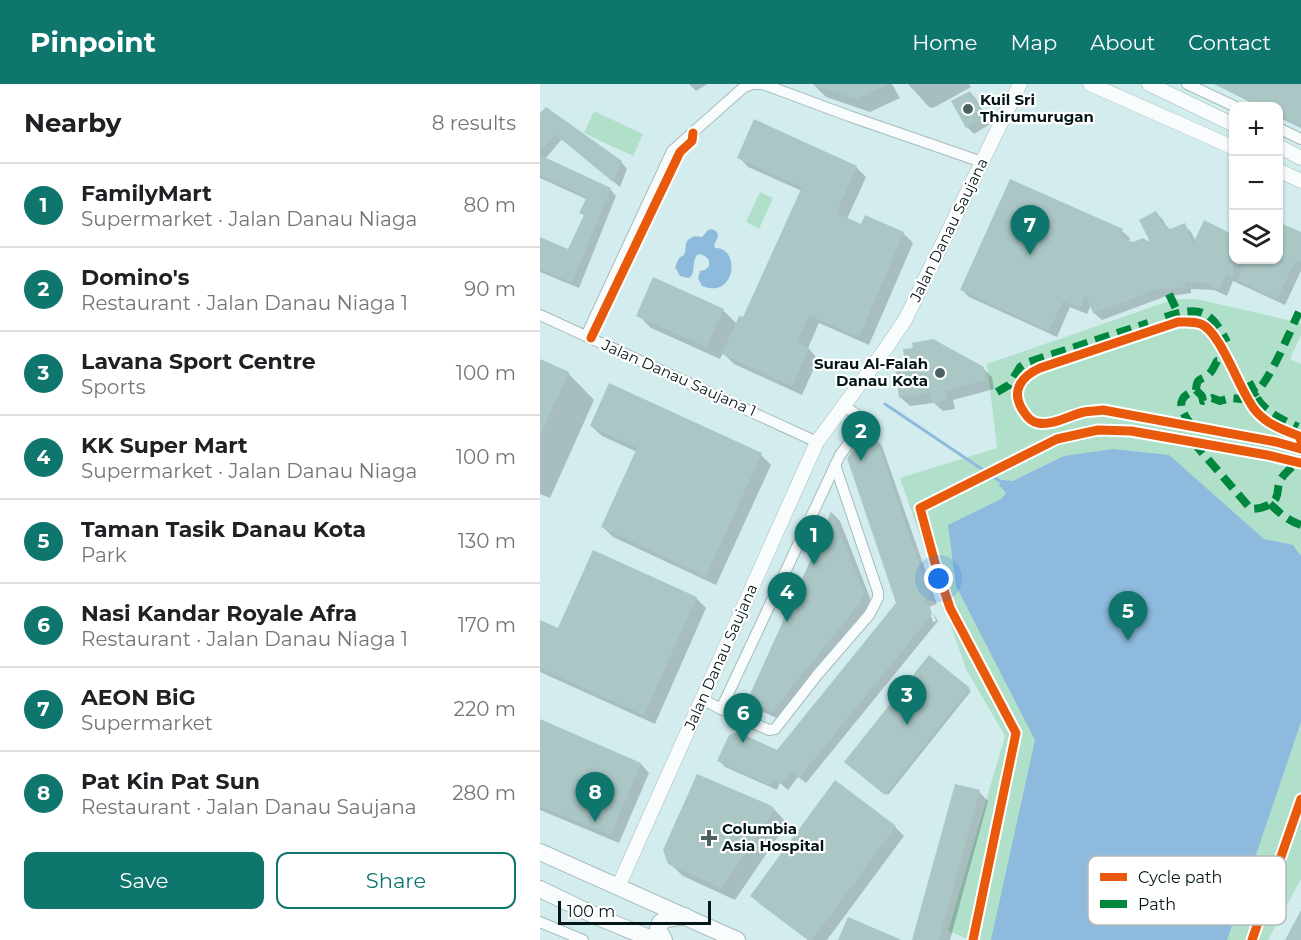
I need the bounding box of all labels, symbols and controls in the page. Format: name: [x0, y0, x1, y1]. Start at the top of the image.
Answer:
text: Pinpoint: [30, 25, 156, 59]
text: Home: [912, 30, 977, 55]
text: Map: [1010, 30, 1057, 55]
text: About: [1090, 30, 1155, 55]
text: Contact: [1188, 30, 1271, 55]
place label: Kuil Sri Thirumurugan: [980, 90, 1094, 126]
marker: Kuil Sri Thirumurugan: [961, 102, 975, 116]
map controls: [1229, 102, 1283, 264]
button: +: [1229, 102, 1283, 156]
text: Nearby: [24, 107, 121, 139]
text: 8 results: [432, 111, 516, 135]
street label: Jalan Danau Saujana: [905, 155, 992, 306]
button: −: [1229, 156, 1283, 210]
text: FamilyMart: [81, 180, 212, 207]
text: 1: [40, 193, 47, 217]
text: 80 m: [464, 193, 516, 217]
pin: 7: [1010, 206, 1050, 255]
text: Supermarket · Jalan Danau Niaga: [81, 207, 417, 231]
button: layers: [1229, 210, 1283, 264]
text: Domino's: [81, 264, 189, 291]
text: 2: [38, 277, 49, 301]
text: 90 m: [464, 277, 516, 301]
text: Restaurant · Jalan Danau Niaga 1: [81, 291, 408, 315]
street label: Jalan Danau Saujana 1: [598, 334, 759, 420]
text: Lavana Sport Centre: [81, 348, 316, 375]
place label: Surau Al-Falah Danau Kota: [814, 354, 928, 390]
text: 3: [38, 361, 49, 385]
text: 100 m: [456, 361, 516, 385]
marker: Surau Al-Falah Danau Kota: [933, 366, 947, 380]
text: Sports: [81, 375, 146, 399]
pin: 2: [842, 412, 880, 461]
text: KK Super Mart: [81, 432, 248, 459]
text: 4: [37, 445, 50, 469]
text: 100 m: [456, 445, 516, 469]
text: Supermarket · Jalan Danau Niaga: [81, 459, 417, 483]
text: Taman Tasik Danau Kota: [81, 516, 366, 543]
pin: 1: [794, 516, 834, 565]
text: 5: [38, 529, 49, 553]
text: 130 m: [458, 529, 516, 553]
text: Park: [81, 543, 127, 567]
your location: [924, 564, 953, 593]
pin: 4: [768, 572, 806, 622]
street label: Jalan Danau Saujana: [679, 581, 761, 734]
pin: 5: [1108, 592, 1148, 641]
text: Nasi Kandar Royale Afra: [81, 600, 357, 627]
text: 6: [37, 613, 50, 637]
text: 170 m: [458, 613, 516, 637]
text: Restaurant · Jalan Danau Niaga 1: [81, 627, 408, 651]
pin: 3: [888, 676, 926, 725]
text: AEON BiG: [81, 684, 196, 711]
pin: 6: [724, 694, 762, 743]
text: 7: [37, 697, 50, 721]
text: 220 m: [454, 697, 516, 721]
text: Supermarket: [81, 711, 213, 735]
text: Pat Kin Pat Sun: [81, 768, 260, 795]
pin: 8: [576, 772, 614, 822]
text: 8: [37, 781, 50, 805]
text: 280 m: [452, 781, 516, 805]
text: Restaurant · Jalan Danau Saujana: [81, 795, 417, 819]
place label: Columbia Asia Hospital: [721, 819, 824, 855]
marker: Columbia Asia Hospital: [700, 829, 718, 847]
button: Save: [24, 852, 264, 909]
button: Share: [276, 852, 516, 909]
legend: [1088, 856, 1286, 925]
text: Cycle path: [1138, 868, 1222, 887]
text: Path: [1138, 895, 1176, 914]
scale bar: [558, 898, 711, 926]
text: 100 m: [567, 902, 615, 921]

